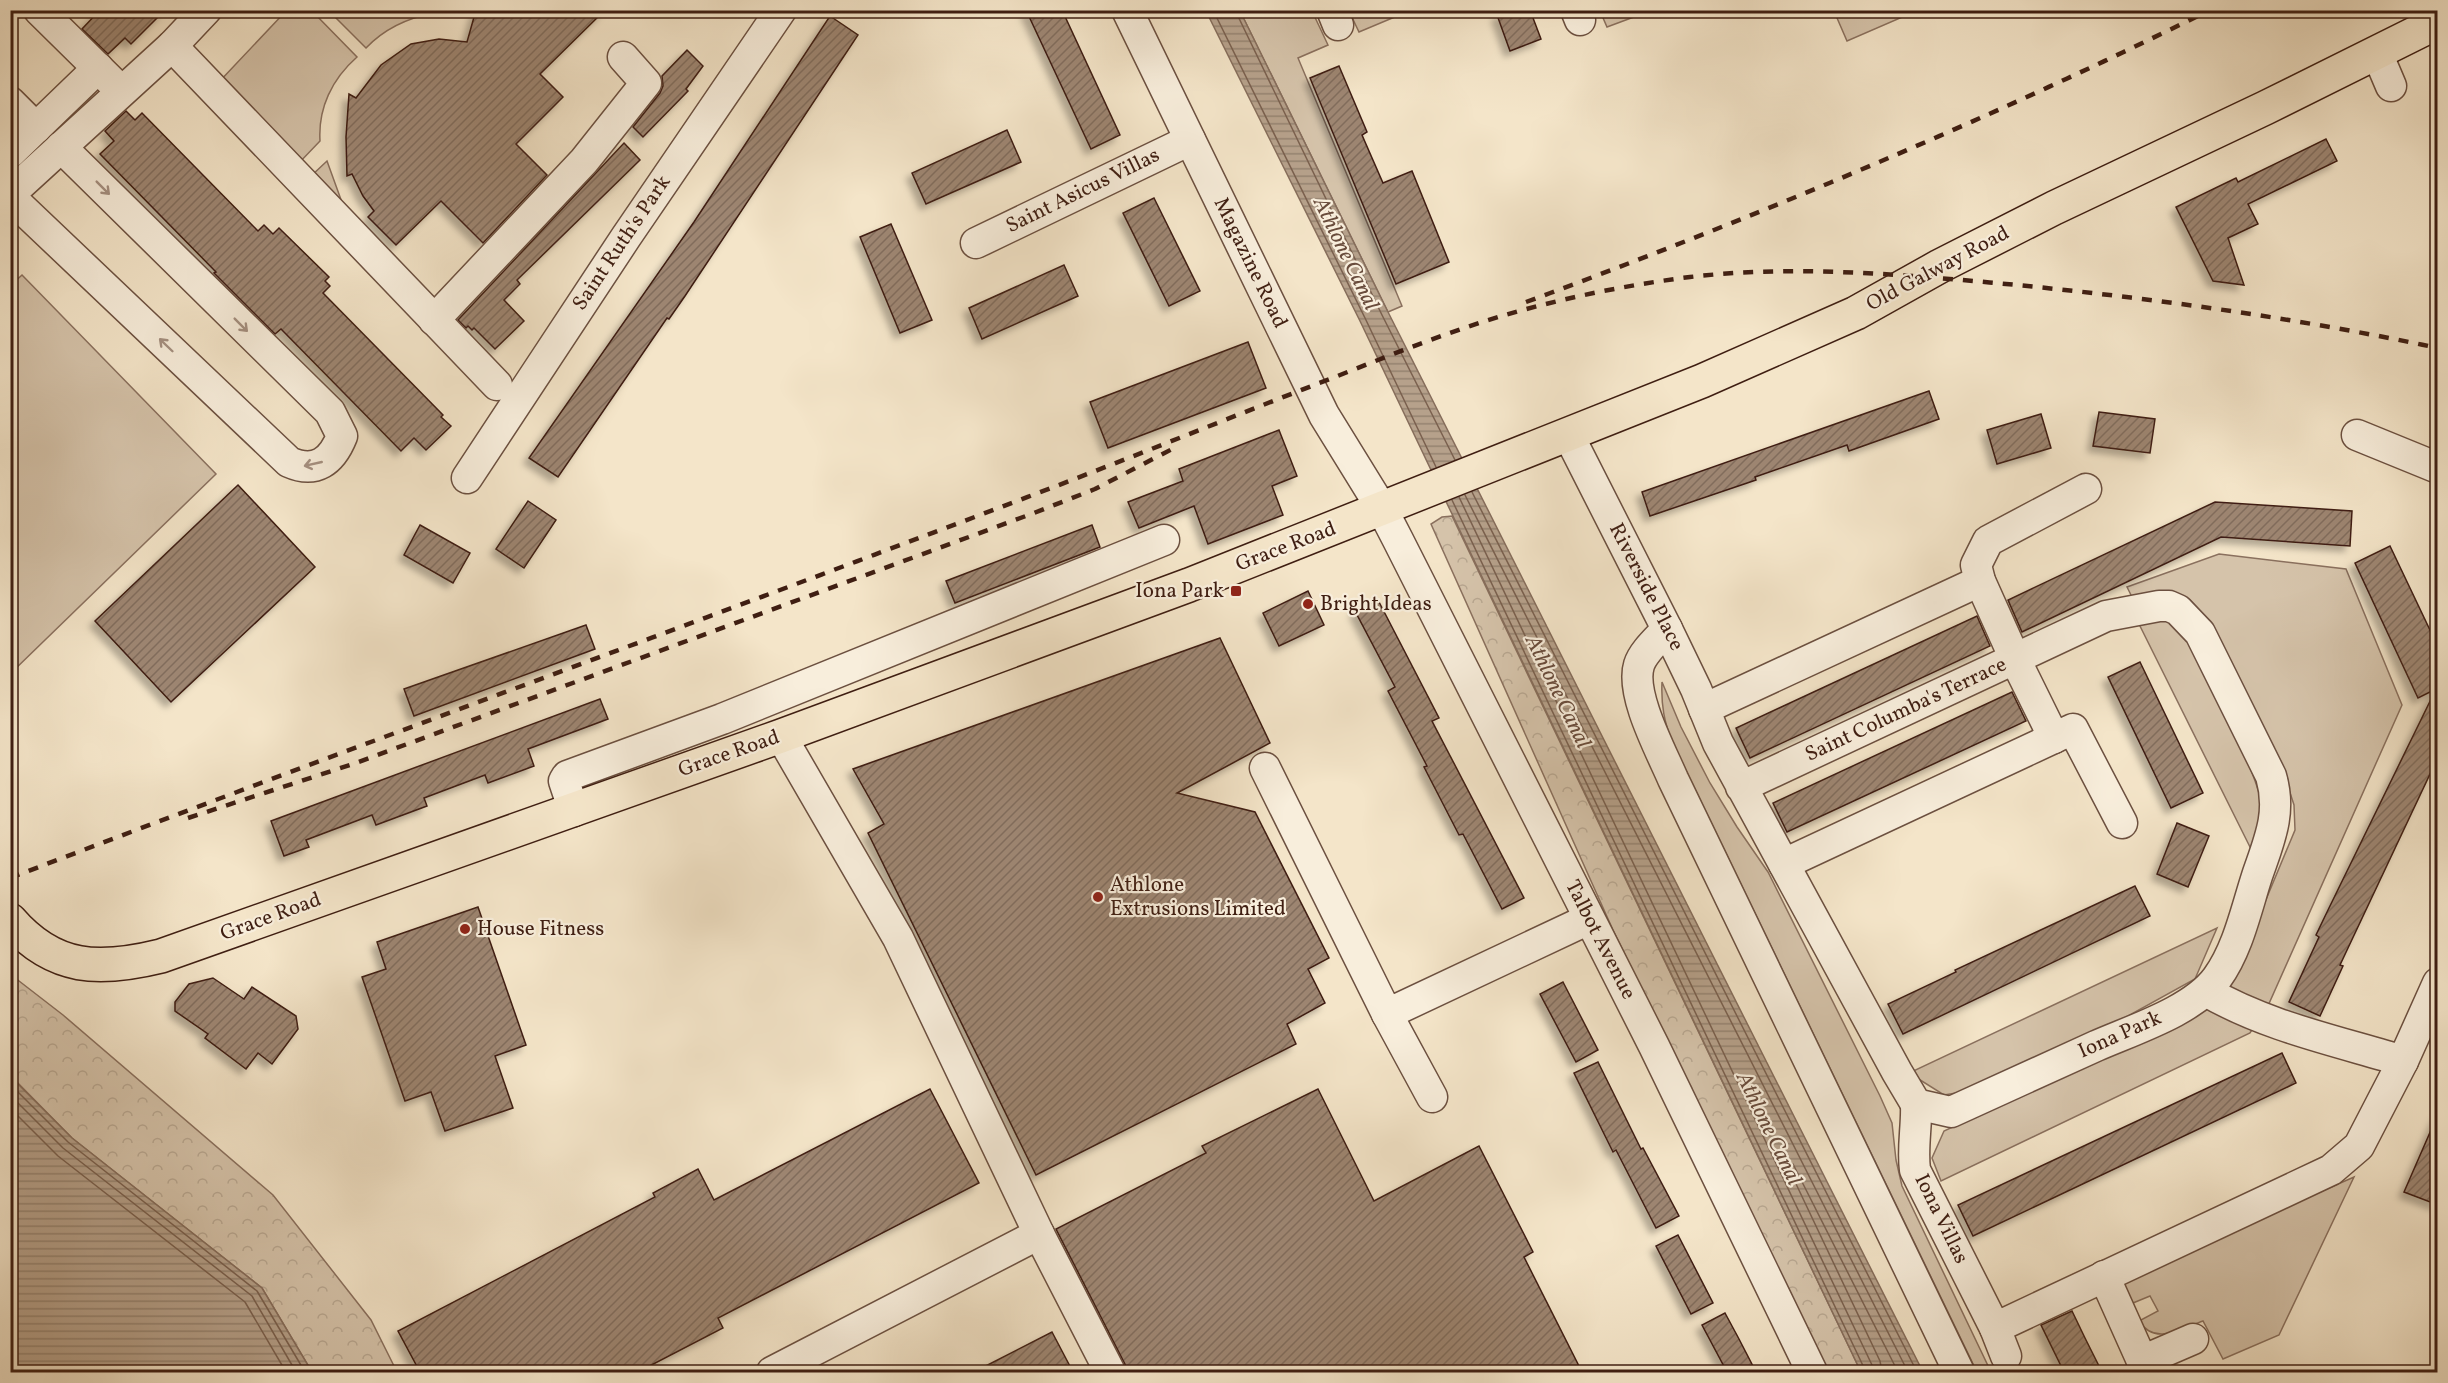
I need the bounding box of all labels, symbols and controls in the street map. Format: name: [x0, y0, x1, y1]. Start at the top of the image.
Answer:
street label: Saint Asicus Villas: [1001, 141, 1165, 241]
street label: Saint Ruth's Park: [566, 169, 678, 317]
one-way arrow: [95, 180, 110, 195]
water label: Athlone Canal: [1304, 191, 1386, 316]
street label: Magazine Road: [1206, 193, 1294, 333]
street label: Old Galway Road: [1861, 219, 2015, 319]
one-way arrow: [234, 317, 249, 332]
one-way arrow: [159, 338, 174, 353]
one-way arrow: [304, 459, 323, 471]
street label: Grace Road: [1232, 515, 1340, 579]
street label: Riverside Place: [1601, 518, 1691, 656]
place label: Iona Park: [1135, 577, 1225, 606]
marker: Iona Park: [1229, 584, 1243, 598]
place label: Bright Ideas: [1320, 590, 1432, 619]
marker: Bright Ideas: [1301, 597, 1315, 611]
water label: Athlone Canal: [1516, 629, 1598, 754]
street label: Saint Columba's Terrace: [1801, 651, 2012, 769]
street label: Grace Road: [674, 723, 784, 785]
place label: Athlone Extrusions Limited: [1110, 871, 1286, 924]
street label: Talbot Avenue: [1557, 875, 1643, 1005]
street label: Grace Road: [216, 885, 326, 949]
marker: Athlone Extrusions Limited: [1091, 890, 1105, 904]
place label: House Fitness: [477, 915, 604, 944]
marker: House Fitness: [458, 922, 472, 936]
street label: Iona Park: [2074, 1003, 2167, 1066]
water label: Athlone Canal: [1727, 1066, 1809, 1191]
street label: Iona Villas: [1907, 1169, 1975, 1269]

